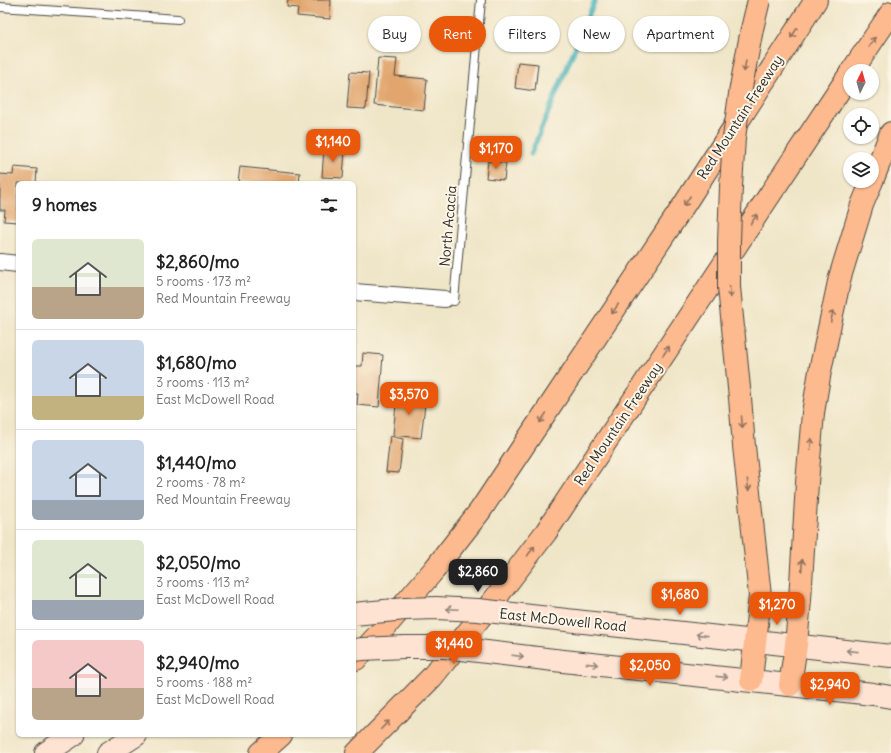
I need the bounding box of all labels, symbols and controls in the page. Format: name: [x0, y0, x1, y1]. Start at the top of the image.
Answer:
chip: Buy: [368, 16, 421, 52]
chip: Rent: [429, 16, 486, 52]
chip: Filters: [494, 16, 560, 52]
chip: New: [568, 16, 625, 52]
chip: Apartment: [633, 16, 729, 52]
one-way arrow: [790, 27, 798, 38]
one-way arrow: [868, 36, 876, 48]
street label: Red Mountain Freeway: [693, 51, 787, 183]
one-way arrow: [741, 59, 749, 72]
north arrow: [843, 64, 879, 100]
map controls: [843, 64, 879, 188]
button: locate: [843, 108, 879, 144]
pin: $1,140: [300, 129, 366, 163]
text: $1,140: [315, 133, 351, 150]
pin: $1,170: [463, 136, 529, 170]
text: $1,170: [479, 140, 513, 157]
button: layers: [843, 152, 879, 188]
street label: North Acacia: [435, 185, 461, 267]
text: 9 homes: [32, 194, 97, 216]
icon: filters: [318, 194, 340, 216]
one-way arrow: [682, 195, 690, 207]
one-way arrow: [750, 214, 758, 225]
text: $2,860/mo: [156, 251, 239, 273]
icon: home: [64, 255, 112, 303]
text: 5 rooms · 173 m²: [156, 273, 251, 290]
one-way arrow: [726, 285, 733, 298]
text: Red Mountain Freeway: [156, 290, 291, 307]
one-way arrow: [611, 304, 619, 315]
one-way arrow: [828, 310, 836, 323]
one-way arrow: [662, 345, 671, 356]
text: $1,680/mo: [156, 352, 236, 374]
icon: home: [64, 356, 112, 404]
street label: Red Mountain Freeway: [570, 359, 666, 489]
text: 3 rooms · 113 m²: [156, 374, 250, 391]
pin: $3,570: [376, 382, 442, 416]
text: $3,570: [389, 386, 429, 403]
text: East McDowell Road: [156, 391, 274, 408]
one-way arrow: [538, 412, 547, 423]
one-way arrow: [738, 415, 746, 428]
one-way arrow: [807, 438, 814, 451]
text: $1,440/mo: [156, 452, 236, 474]
icon: home: [64, 456, 112, 504]
text: 2 rooms · 78 m²: [156, 474, 246, 491]
one-way arrow: [744, 478, 752, 491]
text: Red Mountain Freeway: [156, 491, 291, 508]
one-way arrow: [527, 546, 536, 557]
text: $2,050/mo: [156, 552, 241, 574]
icon: home: [64, 556, 112, 604]
pin: $2,860: [445, 559, 511, 593]
one-way arrow: [799, 559, 806, 572]
text: $2,860: [458, 563, 498, 580]
text: 3 rooms · 113 m²: [156, 574, 250, 591]
pin: $1,680: [647, 582, 713, 616]
text: $1,680: [661, 586, 699, 603]
text: East McDowell Road: [156, 591, 274, 608]
pin: $1,270: [744, 592, 810, 626]
text: $1,270: [759, 596, 795, 613]
street label: East McDowell Road: [499, 604, 627, 636]
one-way arrow: [446, 605, 459, 613]
pin: $1,440: [421, 631, 487, 665]
one-way arrow: [696, 632, 709, 639]
text: $1,440: [435, 635, 473, 652]
one-way arrow: [846, 648, 859, 655]
text: $2,940/mo: [156, 652, 239, 674]
one-way arrow: [511, 652, 524, 660]
pin: $2,050: [617, 653, 683, 687]
icon: home: [64, 656, 112, 704]
text: $2,050: [629, 657, 671, 674]
one-way arrow: [585, 660, 598, 668]
pin: $2,940: [797, 672, 863, 706]
one-way arrow: [715, 673, 728, 681]
text: 5 rooms · 188 m²: [156, 674, 252, 691]
text: $2,940: [810, 676, 850, 693]
text: East McDowell Road: [156, 691, 274, 708]
one-way arrow: [380, 721, 389, 731]

